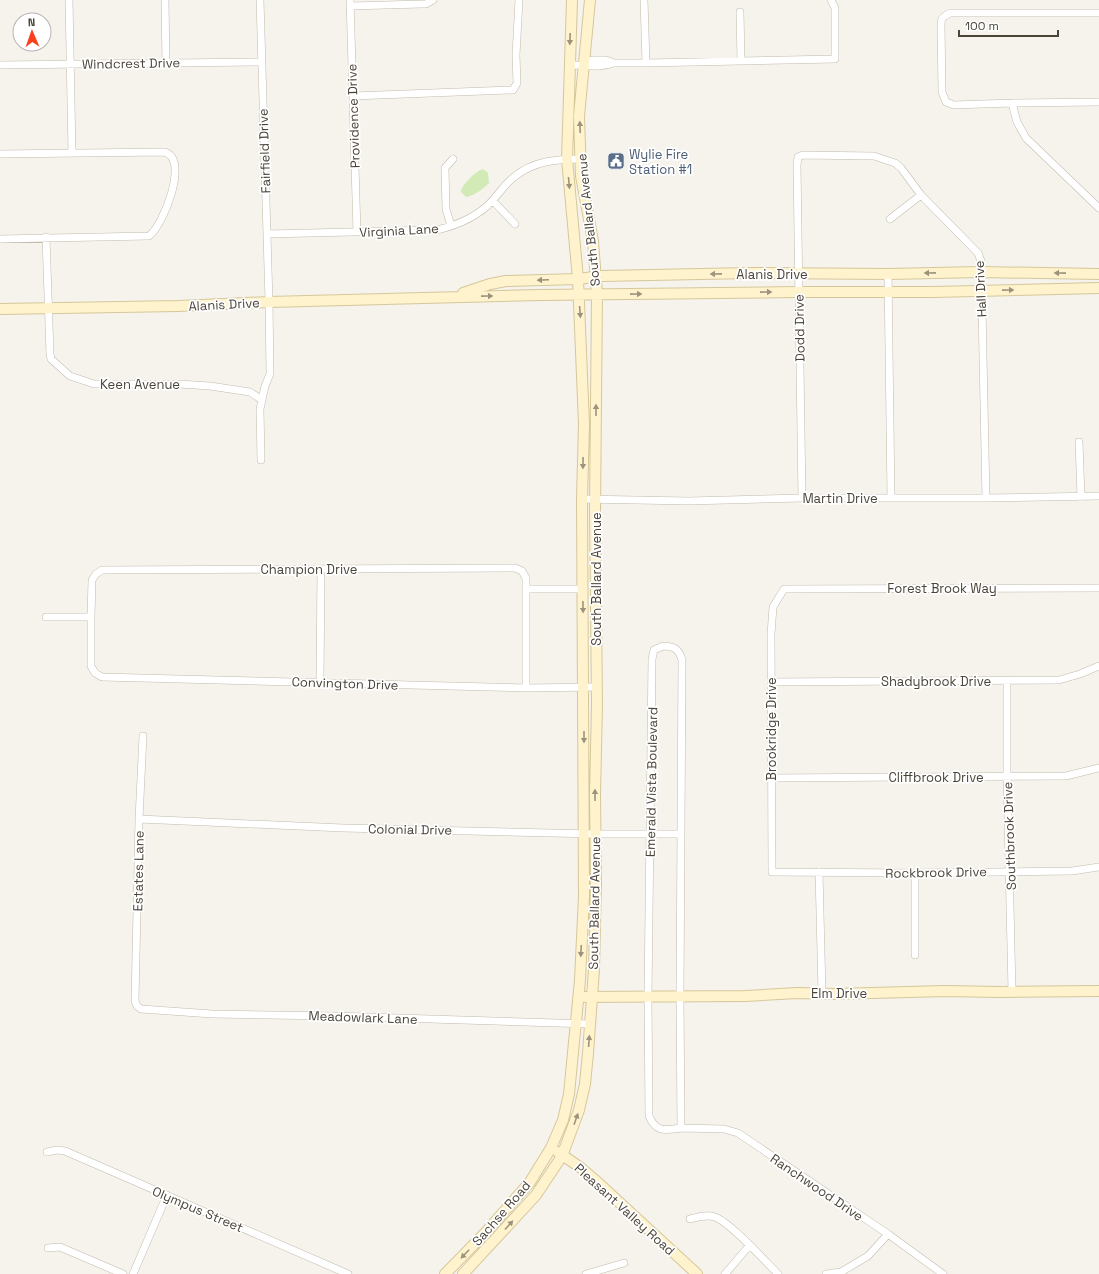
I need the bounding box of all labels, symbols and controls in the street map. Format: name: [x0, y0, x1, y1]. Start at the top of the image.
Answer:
north arrow: [12, 12, 52, 52]
scale bar: [959, 12, 1058, 38]
text: N: [28, 15, 36, 29]
text: 100 m: [965, 18, 999, 34]
one-way arrow: [567, 33, 574, 45]
street label: Windcrest Drive: [82, 54, 180, 73]
street label: Providence Drive: [343, 63, 364, 168]
street label: Fairfield Drive: [255, 108, 274, 194]
one-way arrow: [576, 121, 583, 133]
place label: Wylie Fire Station #1: [629, 146, 692, 178]
public building icon: Wylie Fire Station #1: [606, 151, 626, 171]
street label: South Ballard Avenue: [573, 153, 604, 287]
one-way arrow: [566, 177, 572, 189]
street label: Virginia Lane: [359, 220, 439, 241]
street label: Hall Drive: [971, 260, 990, 318]
street label: Alanis Drive: [736, 266, 808, 283]
one-way arrow: [923, 270, 936, 276]
one-way arrow: [1054, 270, 1066, 277]
one-way arrow: [709, 271, 722, 277]
one-way arrow: [536, 277, 549, 283]
one-way arrow: [1002, 287, 1015, 293]
one-way arrow: [760, 289, 773, 295]
one-way arrow: [630, 290, 642, 297]
one-way arrow: [481, 293, 494, 299]
street label: Alanis Drive: [188, 294, 260, 315]
street label: Dodd Drive: [790, 294, 809, 362]
one-way arrow: [576, 306, 583, 318]
street label: Keen Avenue: [100, 376, 180, 393]
one-way arrow: [593, 404, 600, 416]
one-way arrow: [580, 457, 586, 470]
street label: Martin Drive: [802, 490, 878, 507]
street label: South Ballard Avenue: [588, 512, 605, 646]
street label: Champion Drive: [260, 561, 358, 578]
street label: Forest Brook Way: [887, 580, 997, 597]
one-way arrow: [580, 601, 586, 614]
street label: Convington Drive: [291, 673, 399, 694]
street label: Shadybrook Drive: [881, 673, 991, 690]
street label: Brookridge Drive: [763, 677, 780, 781]
street label: Emerald Vista Boulevard: [642, 707, 661, 857]
one-way arrow: [581, 731, 587, 744]
street label: Cliffbrook Drive: [888, 769, 984, 786]
street label: Southbrook Drive: [999, 781, 1020, 890]
one-way arrow: [592, 788, 598, 801]
street label: Colonial Drive: [368, 820, 452, 839]
street label: Estates Lane: [129, 830, 148, 912]
street label: South Ballard Avenue: [585, 836, 604, 970]
street label: Rockbrook Drive: [885, 863, 987, 882]
one-way arrow: [578, 945, 585, 957]
street label: Elm Drive: [811, 985, 867, 1002]
street label: Meadowlark Lane: [308, 1007, 418, 1028]
one-way arrow: [586, 1035, 593, 1047]
one-way arrow: [573, 1113, 579, 1125]
street label: Ranchwood Drive: [767, 1150, 866, 1225]
street label: Pleasant Valley Road: [571, 1160, 679, 1259]
street label: Sachse Road: [468, 1177, 534, 1249]
street label: Olympus Street: [150, 1183, 246, 1236]
one-way arrow: [504, 1220, 514, 1230]
one-way arrow: [460, 1249, 470, 1259]

